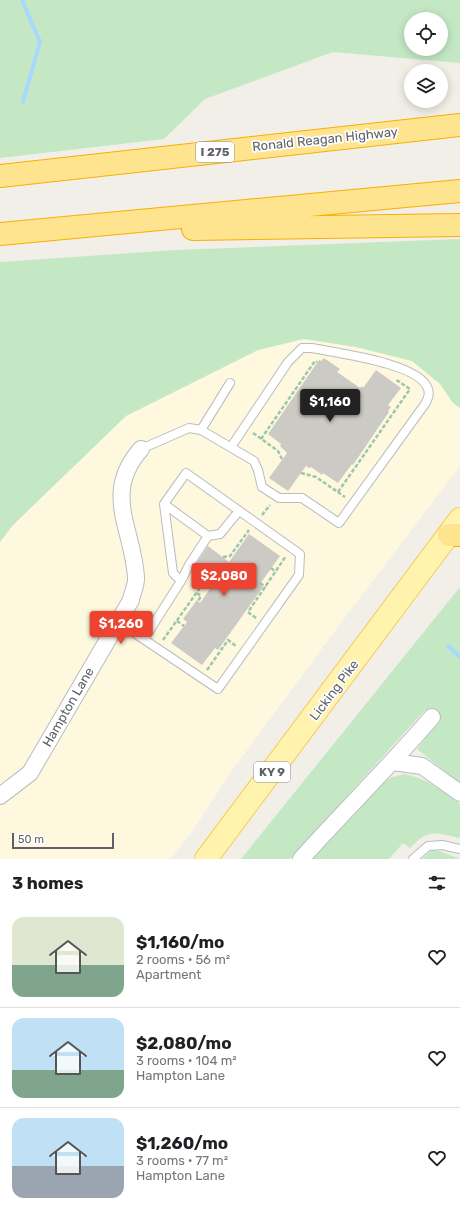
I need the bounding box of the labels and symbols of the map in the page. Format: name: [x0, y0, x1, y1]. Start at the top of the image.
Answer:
street label: Ronald Reagan Highway: [251, 124, 399, 155]
road number: I 275: [196, 142, 234, 162]
pin: $1,160: [297, 389, 363, 423]
pin: $2,080: [191, 563, 257, 597]
pin: $1,260: [88, 611, 154, 645]
street label: Licking Pike: [307, 657, 362, 724]
street label: Hampton Lane: [39, 665, 97, 749]
road number: KY 9: [254, 762, 290, 782]
scale bar: [12, 831, 114, 850]

